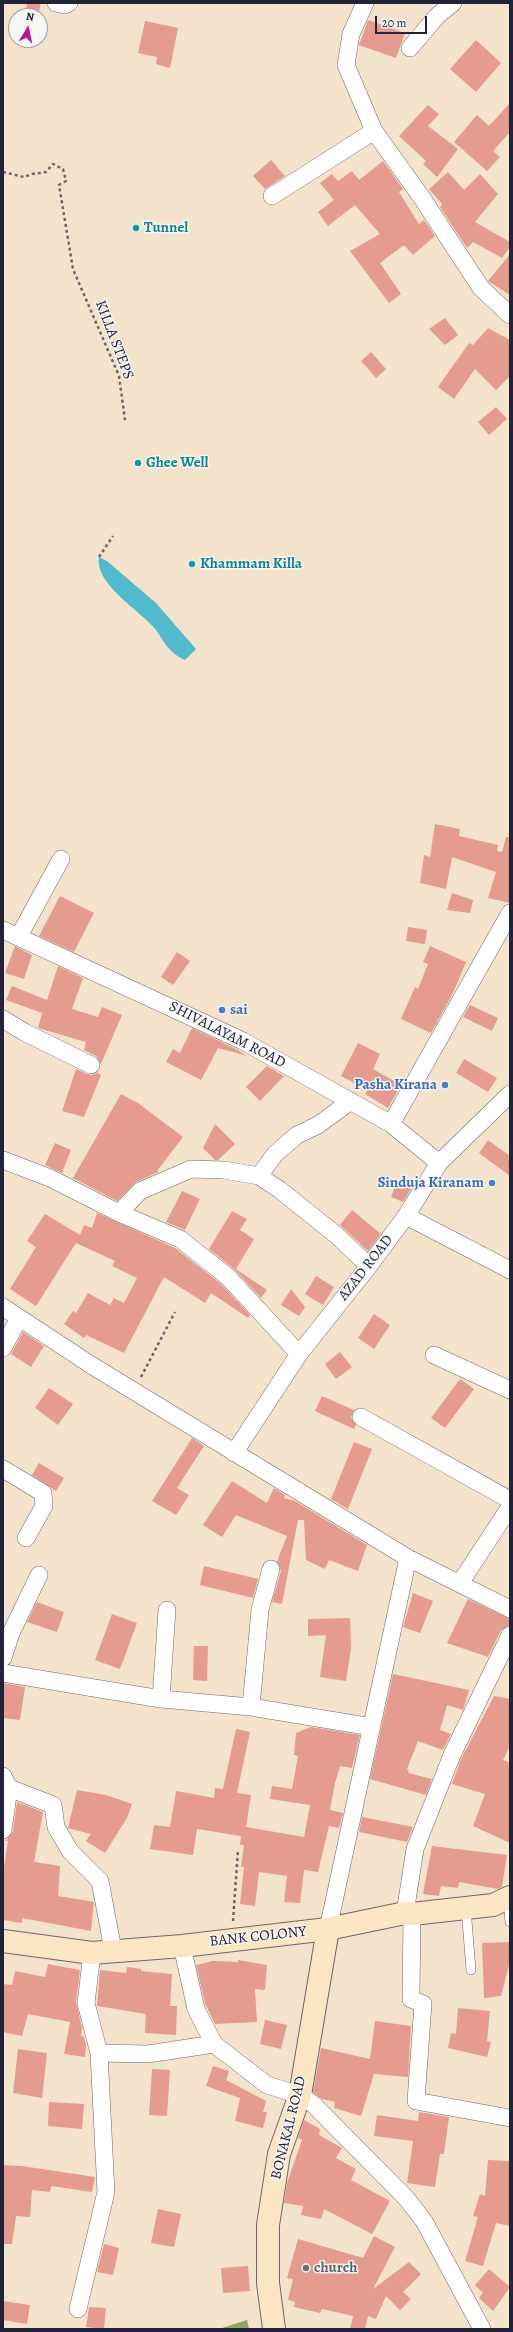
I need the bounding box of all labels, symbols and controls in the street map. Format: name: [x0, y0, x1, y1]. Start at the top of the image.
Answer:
north arrow: [8, 8, 48, 48]
scale bar: [377, 8, 429, 34]
text: N: [25, 9, 35, 25]
text: 20 m: [382, 15, 406, 31]
place label: Tunnel: [144, 219, 188, 237]
marker: Tunnel: [131, 223, 141, 233]
street label: KILLA STEPS: [91, 298, 137, 382]
place label: Ghee Well: [146, 454, 208, 472]
marker: Ghee Well: [133, 458, 143, 468]
place label: Khammam Killa: [200, 555, 302, 573]
marker: Khammam Killa: [187, 559, 197, 569]
street label: SHIVALAYAM ROAD: [166, 998, 288, 1072]
place label: sai: [230, 1001, 248, 1019]
marker: sai: [217, 1005, 227, 1015]
place label: Pasha Kirana: [354, 1076, 437, 1094]
marker: Pasha Kirana: [440, 1080, 450, 1090]
place label: Sinduja Kiranam: [377, 1174, 484, 1192]
marker: Sinduja Kiranam: [487, 1178, 497, 1188]
street label: AZAD ROAD: [335, 1232, 397, 1304]
street label: BANK COLONY: [209, 1923, 307, 1951]
street label: BONAKAL ROAD: [267, 2074, 311, 2182]
place label: church: [314, 2259, 357, 2277]
marker: church: [301, 2263, 311, 2273]

